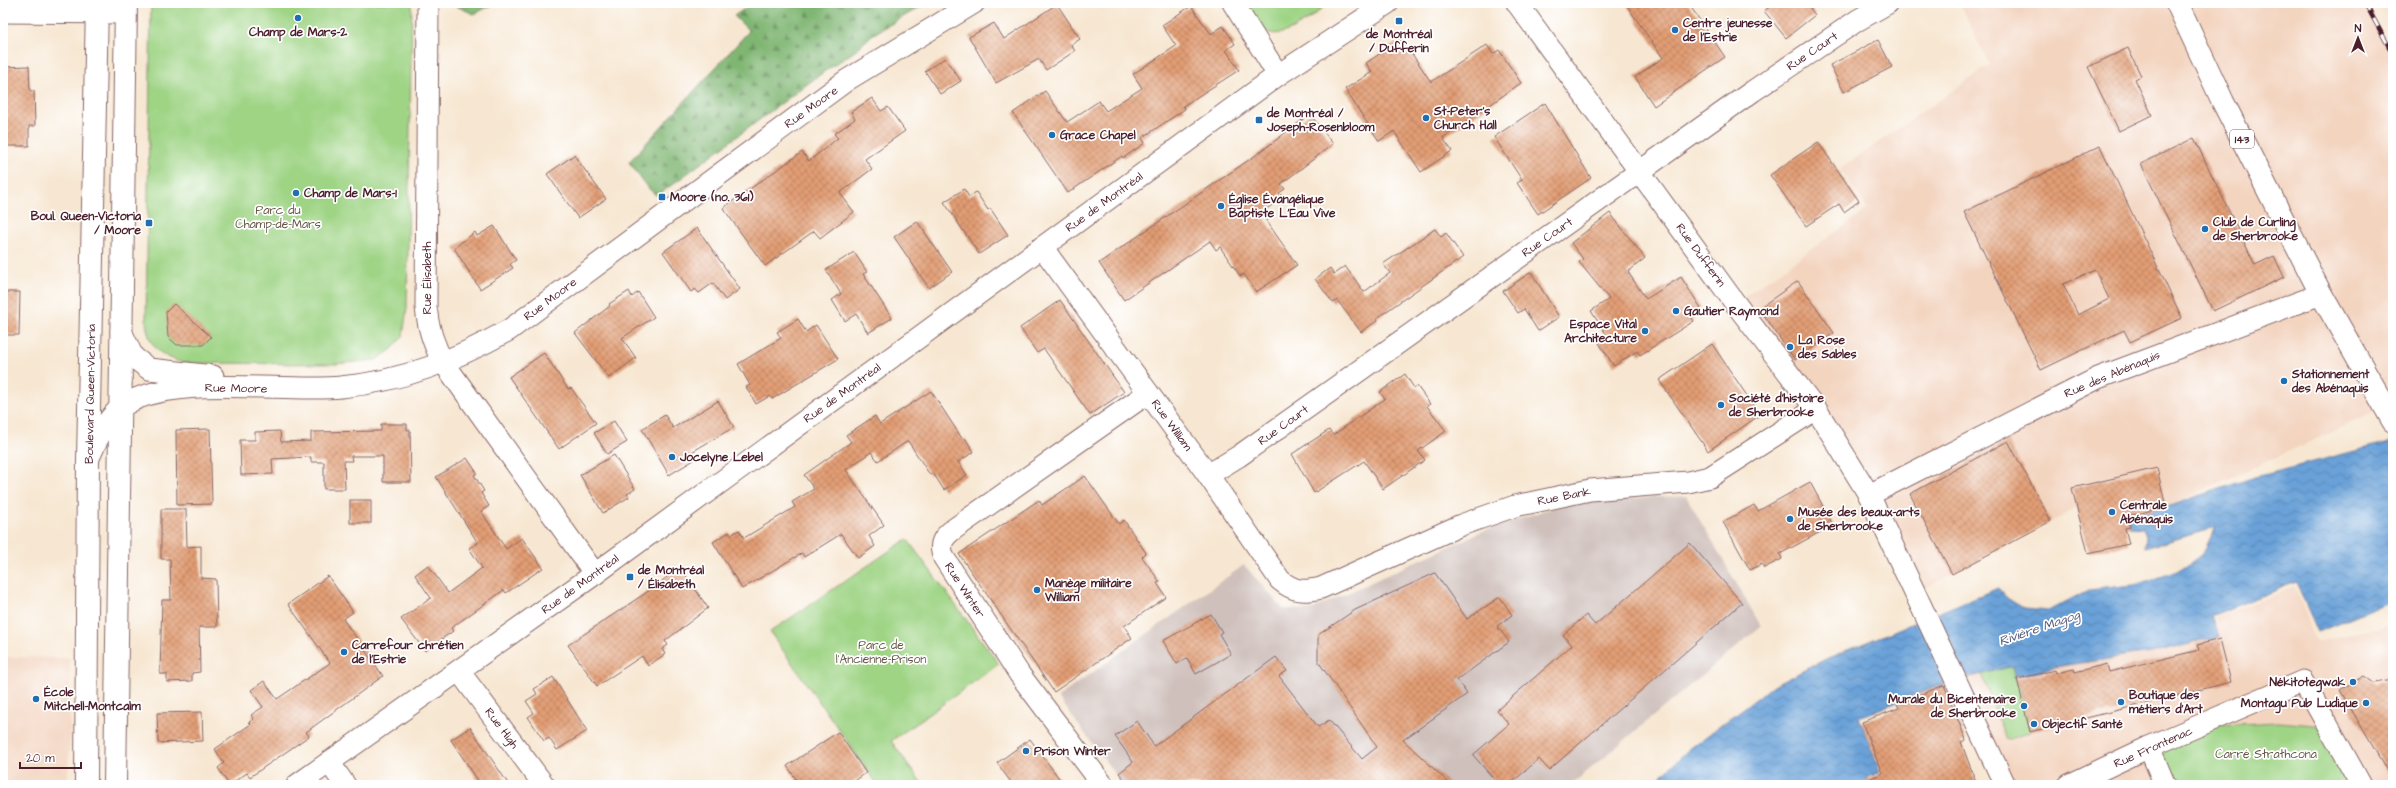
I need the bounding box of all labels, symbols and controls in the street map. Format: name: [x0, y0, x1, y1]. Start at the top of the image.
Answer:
marker: Champ de Mars-2: [293, 13, 303, 23]
place label: Centre jeunesse de l'Estrie: [1682, 15, 1773, 46]
marker: de Montréal / Dufferin: [1394, 16, 1404, 26]
north arrow: [2338, 18, 2378, 58]
text: N: [2355, 21, 2362, 36]
place label: Champ de Mars-2: [249, 24, 347, 42]
marker: Centre jeunesse de l'Estrie: [1670, 25, 1680, 35]
place label: de Montréal / Dufferin: [1365, 26, 1432, 57]
street label: Rue Court: [1783, 28, 1842, 75]
street label: Rue Moore: [781, 82, 842, 133]
place label: St-Peter's Church Hall: [1433, 103, 1497, 134]
place label: de Montréal / Joseph-Rosenbloom: [1266, 105, 1375, 137]
marker: St-Peter's Church Hall: [1421, 113, 1431, 123]
marker: de Montréal / Joseph-Rosenbloom: [1254, 115, 1264, 125]
place label: Grace Chapel: [1060, 127, 1136, 145]
marker: Grace Chapel: [1047, 130, 1057, 140]
road number: 143: [2230, 130, 2254, 148]
street label: Rue de Montréal: [1062, 168, 1147, 236]
place label: Champ de Mars-1: [304, 185, 397, 203]
marker: Champ de Mars-1: [291, 188, 301, 198]
place label: Moore (no. 361): [670, 189, 754, 206]
place label: Église Évangélique Baptiste L'Eau Vive: [1229, 191, 1336, 223]
marker: Moore (no. 361): [657, 192, 667, 202]
marker: Église Évangélique Baptiste L'Eau Vive: [1216, 201, 1226, 211]
park label: Parc du Champ-de-Mars: [235, 202, 321, 233]
place label: Boul. Queen-Victoria / Moore: [31, 208, 142, 239]
street label: Rue Court: [1518, 214, 1576, 261]
place label: Club de Curling de Sherbrooke: [2212, 214, 2298, 245]
marker: Boul. Queen-Victoria / Moore: [144, 218, 154, 228]
street label: Rue Dufferin: [1672, 220, 1730, 291]
marker: Club de Curling de Sherbrooke: [2200, 224, 2210, 234]
street label: Rue Élisabeth: [419, 241, 436, 314]
street label: Rue Moore: [520, 274, 581, 325]
place label: Gautier Raymond: [1684, 303, 1779, 321]
marker: Gautier Raymond: [1671, 306, 1681, 316]
place label: Espace Vital Architecture: [1564, 316, 1638, 347]
street label: Boulevard Queen-Victoria: [81, 324, 100, 464]
marker: Espace Vital Architecture: [1640, 326, 1650, 336]
place label: La Rose des Sables: [1797, 332, 1856, 363]
marker: La Rose des Sables: [1785, 342, 1795, 352]
street label: Rue des Abénaquis: [2062, 347, 2163, 402]
street label: Rue de Montréal: [800, 359, 885, 427]
place label: Stationnement des Abénaquis: [2291, 366, 2369, 398]
marker: Stationnement des Abénaquis: [2279, 376, 2289, 386]
street label: Rue Moore: [205, 379, 268, 398]
place label: Société d'histoire de Sherbrooke: [1728, 390, 1824, 421]
street label: Rue William: [1147, 396, 1197, 455]
marker: Société d'histoire de Sherbrooke: [1716, 400, 1726, 410]
street label: Rue Court: [1255, 401, 1312, 450]
place label: Jocelyne Lebel: [679, 449, 763, 467]
marker: Jocelyne Lebel: [667, 452, 677, 462]
street label: Rue Bank: [1536, 483, 1593, 510]
place label: Centrale Abénaquis: [2120, 497, 2173, 529]
place label: Musée des beaux-arts de Sherbrooke: [1797, 504, 1920, 535]
marker: Centrale Abénaquis: [2107, 507, 2117, 517]
marker: Musée des beaux-arts de Sherbrooke: [1785, 514, 1795, 524]
street label: Rue de Montréal: [538, 550, 623, 618]
street label: Rue Winter: [940, 559, 989, 622]
place label: de Montréal / Élisabeth: [637, 562, 704, 593]
marker: de Montréal / Élisabeth: [625, 572, 635, 582]
place label: Manège militaire William: [1044, 575, 1132, 606]
marker: Manège militaire William: [1032, 585, 1042, 595]
water label: Rivière Magog: [1996, 605, 2084, 651]
place label: Carrefour chrétien de l'Estrie: [351, 637, 464, 668]
park label: Parc de l'Ancienne-Prison: [836, 637, 926, 668]
marker: Carrefour chrétien de l'Estrie: [339, 647, 349, 657]
place label: Nékitotegwak: [2269, 674, 2346, 693]
marker: Nékitotegwak: [2348, 677, 2358, 687]
place label: École Mitchell-Montcalm: [44, 684, 141, 715]
place label: Boutique des métiers d'Art: [2129, 687, 2203, 718]
place label: Murale du Bicentenaire de Sherbrooke: [1888, 691, 2017, 722]
marker: École Mitchell-Montcalm: [31, 694, 41, 704]
place label: Montagu Pub Ludique: [2241, 695, 2358, 714]
marker: Boutique des métiers d'Art: [2116, 697, 2126, 707]
marker: Montagu Pub Ludique: [2361, 698, 2371, 708]
marker: Murale du Bicentenaire de Sherbrooke: [2019, 701, 2029, 711]
street label: Rue High: [480, 704, 523, 753]
place label: Objectif Santé: [2042, 716, 2123, 734]
marker: Objectif Santé: [2029, 719, 2039, 729]
street label: Rue Frontenac: [2111, 722, 2196, 772]
place label: Prison Winter: [1034, 743, 1111, 760]
scale bar: [20, 744, 81, 770]
marker: Prison Winter: [1021, 746, 1031, 756]
park label: Carré Strathcona: [2215, 746, 2317, 763]
text: 20 m: [26, 750, 55, 767]

